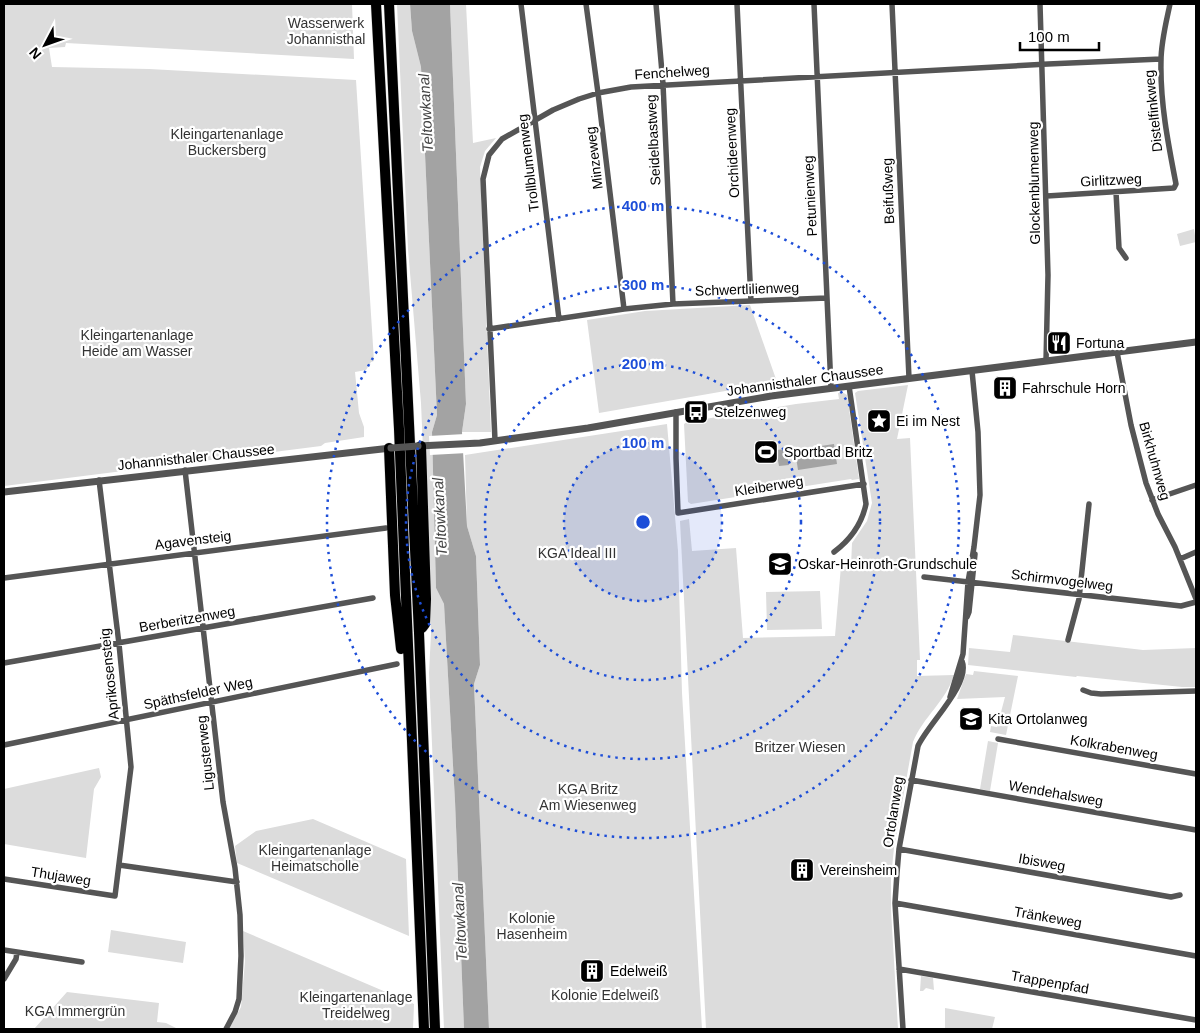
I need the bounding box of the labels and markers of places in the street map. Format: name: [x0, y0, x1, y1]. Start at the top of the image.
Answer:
restaurant icon: Fortuna: [1046, 330, 1072, 356]
place label: Fortuna: [1076, 335, 1124, 351]
building icon: Fahrschule Horn: [992, 375, 1018, 401]
place label: Fahrschule Horn: [1022, 380, 1126, 396]
bus stop icon: Stelzenweg: [683, 399, 709, 425]
place label: Stelzenweg: [714, 404, 786, 420]
place icon: Ei im Nest: [866, 408, 892, 434]
place label: Ei im Nest: [896, 413, 960, 429]
sports icon: Sportbad Britz: [753, 439, 779, 465]
place label: Sportbad Britz: [784, 444, 873, 460]
centre of rings: [634, 513, 652, 531]
school or university icon: Oskar-Heinroth-Grundschule: [767, 551, 793, 577]
place label: Oskar-Heinroth-Grundschule: [798, 556, 977, 572]
school or university icon: Kita Ortolanweg: [958, 706, 984, 732]
place label: Kita Ortolanweg: [988, 711, 1088, 727]
building icon: Vereinsheim: [789, 857, 815, 883]
place label: Vereinsheim: [820, 862, 897, 878]
building icon: Edelweiß: [579, 958, 605, 984]
place label: Edelweiß: [610, 963, 668, 979]

